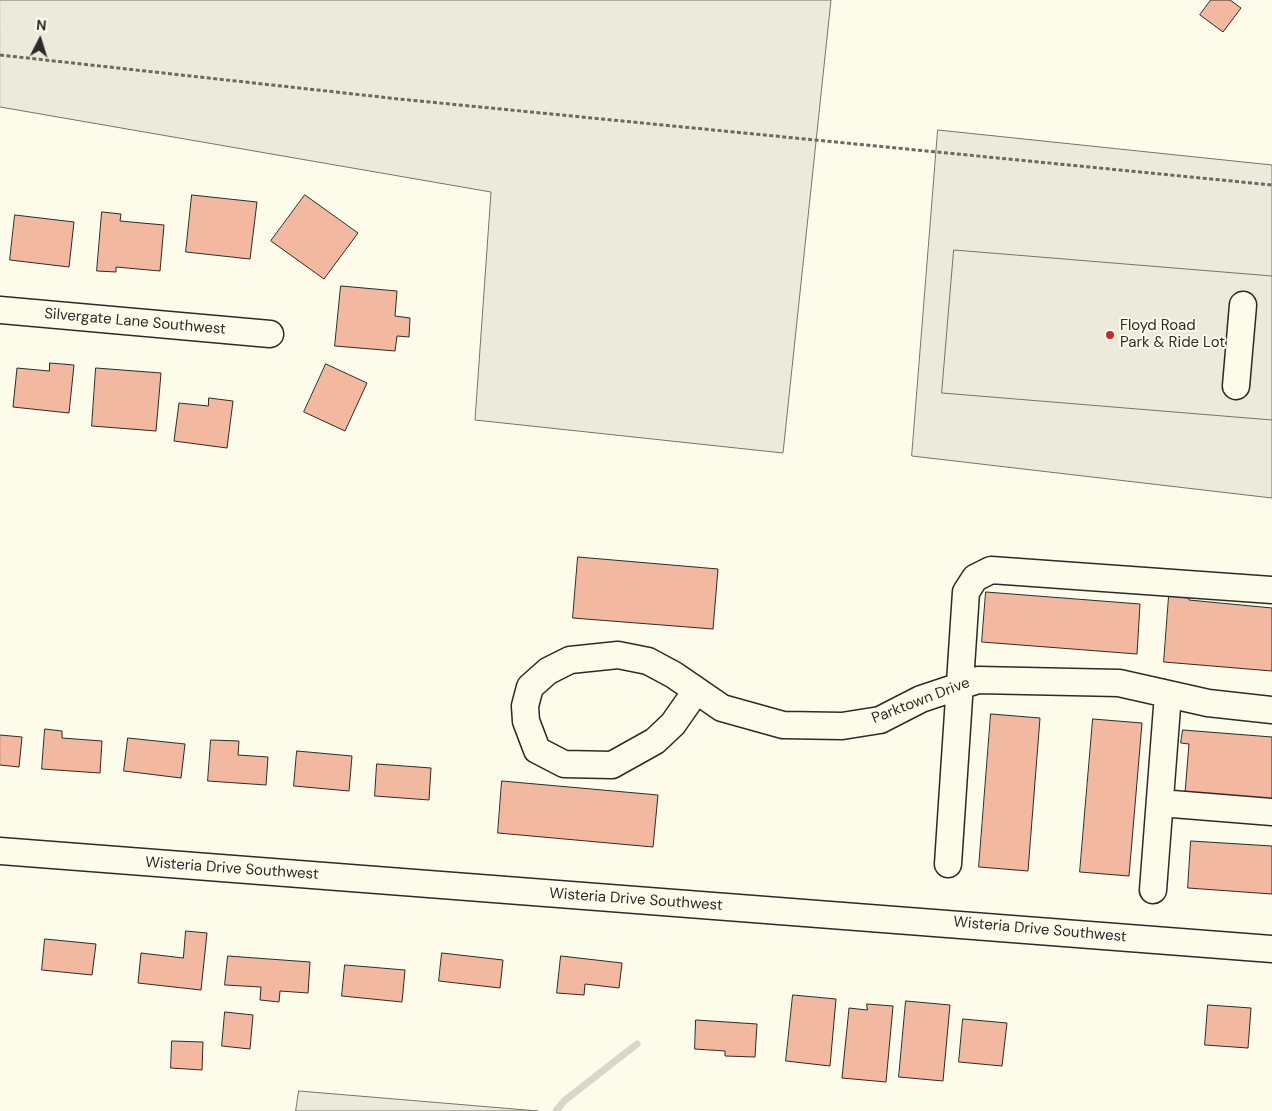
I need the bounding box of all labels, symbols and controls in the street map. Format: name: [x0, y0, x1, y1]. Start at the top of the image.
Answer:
north arrow: [15, 15, 65, 65]
text: N: [35, 16, 47, 34]
street label: Silvergate Lane Southwest: [43, 305, 227, 339]
place label: Floyd Road Park & Ride Lot: [1120, 317, 1225, 352]
marker: Floyd Road Park & Ride Lot: [1104, 329, 1116, 341]
street label: Parktown Drive: [869, 674, 973, 728]
street label: Wisteria Drive Southwest: [145, 854, 319, 884]
street label: Wisteria Drive Southwest: [549, 885, 723, 915]
street label: Wisteria Drive Southwest: [953, 913, 1127, 947]

